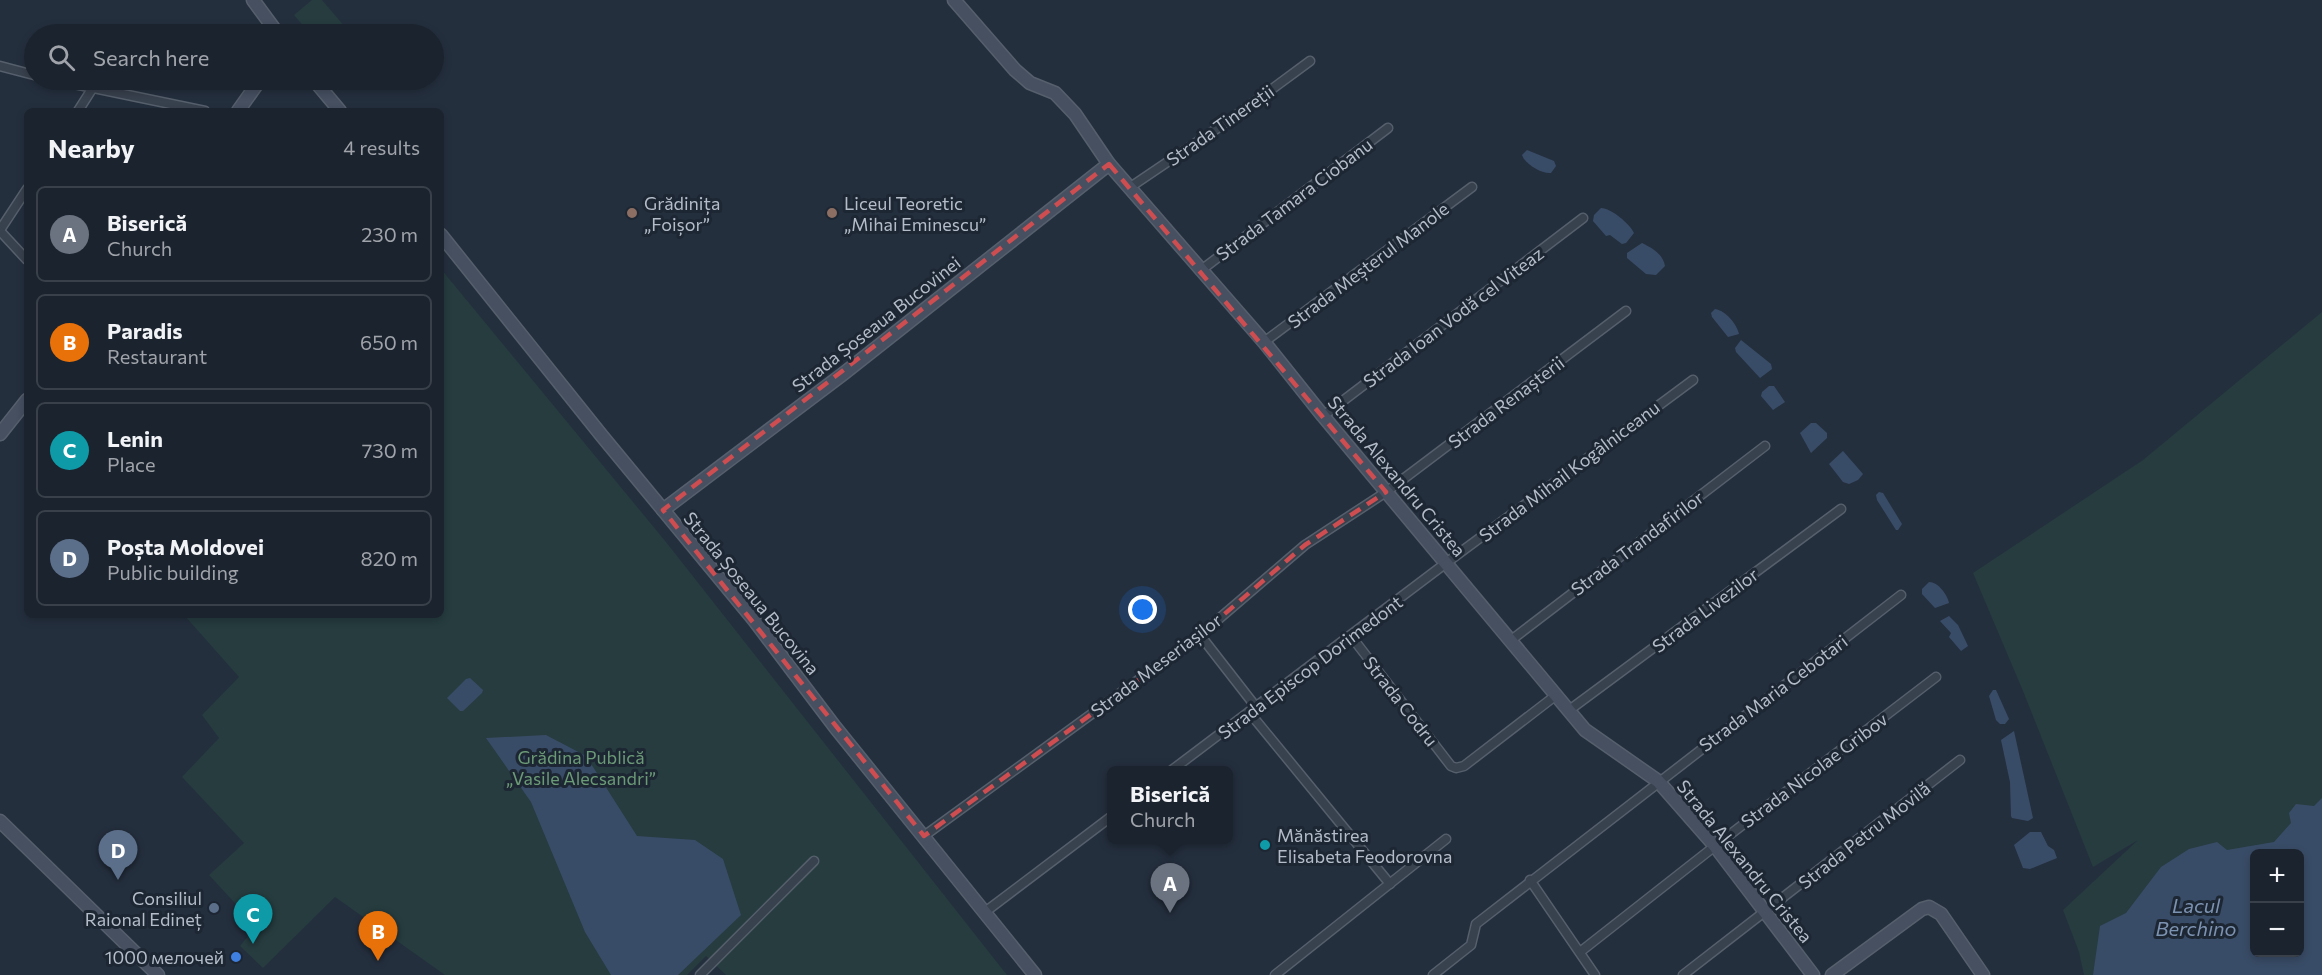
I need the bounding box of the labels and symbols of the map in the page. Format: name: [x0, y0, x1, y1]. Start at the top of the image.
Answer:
street label: Strada Tinereții: [1162, 80, 1279, 171]
street label: Strada Tamara Ciobanu: [1212, 133, 1376, 265]
place label: Grădinița „Foișor”: [644, 192, 720, 236]
place label: Liceul Teoretic „Mihai Eminescu”: [844, 192, 986, 235]
street label: Strada Meșterul Manole: [1283, 197, 1453, 334]
marker: Grădinița „Foișor”: [625, 206, 639, 220]
marker: Liceul Teoretic „Mihai Eminescu”: [825, 206, 839, 220]
street label: Strada Ioan Vodă cel Viteaz: [1359, 242, 1547, 392]
street label: Strada Șoseaua Bucovinei: [787, 251, 965, 397]
street label: Strada Renașterii: [1444, 351, 1569, 454]
street label: Strada Alexandru Cristea: [1323, 391, 1471, 561]
street label: Strada Mihail Kogâlniceanu: [1474, 396, 1664, 546]
street label: Strada Trandafirilor: [1566, 486, 1708, 600]
street label: Strada Șoseaua Bucovina: [679, 507, 824, 680]
street label: Strada Livezilor: [1648, 563, 1762, 657]
street label: Strada Episcop Dorimedont: [1213, 590, 1407, 744]
your location: [1128, 595, 1157, 624]
street label: Strada Meseriașilor: [1086, 609, 1226, 722]
street label: Strada Maria Cebotari: [1694, 630, 1852, 756]
street label: Strada Codru: [1359, 652, 1443, 750]
street label: Strada Nicolae Gribov: [1736, 708, 1892, 832]
park label: Grădina Publică „Vasile Alecsandri”: [506, 746, 656, 789]
street label: Strada Alexandru Cristea: [1673, 775, 1817, 947]
street label: Strada Petru Movilă: [1794, 777, 1934, 893]
place label: Mănăstirea Elisabeta Feodorovna: [1277, 824, 1452, 867]
pin: D: [98, 830, 138, 880]
marker: Mănăstirea Elisabeta Feodorovna: [1258, 838, 1272, 852]
pin: A: [1150, 864, 1190, 913]
place label: Consiliul Raional Edineț: [85, 887, 202, 931]
water label: Lacul Berchino: [2155, 893, 2237, 940]
pin: C: [234, 894, 272, 944]
marker: Consiliul Raional Edineț: [207, 901, 221, 915]
pin: B: [358, 912, 398, 961]
place label: 1000 мелочей: [105, 946, 224, 968]
marker: 1000 мелочей: [229, 950, 243, 964]

